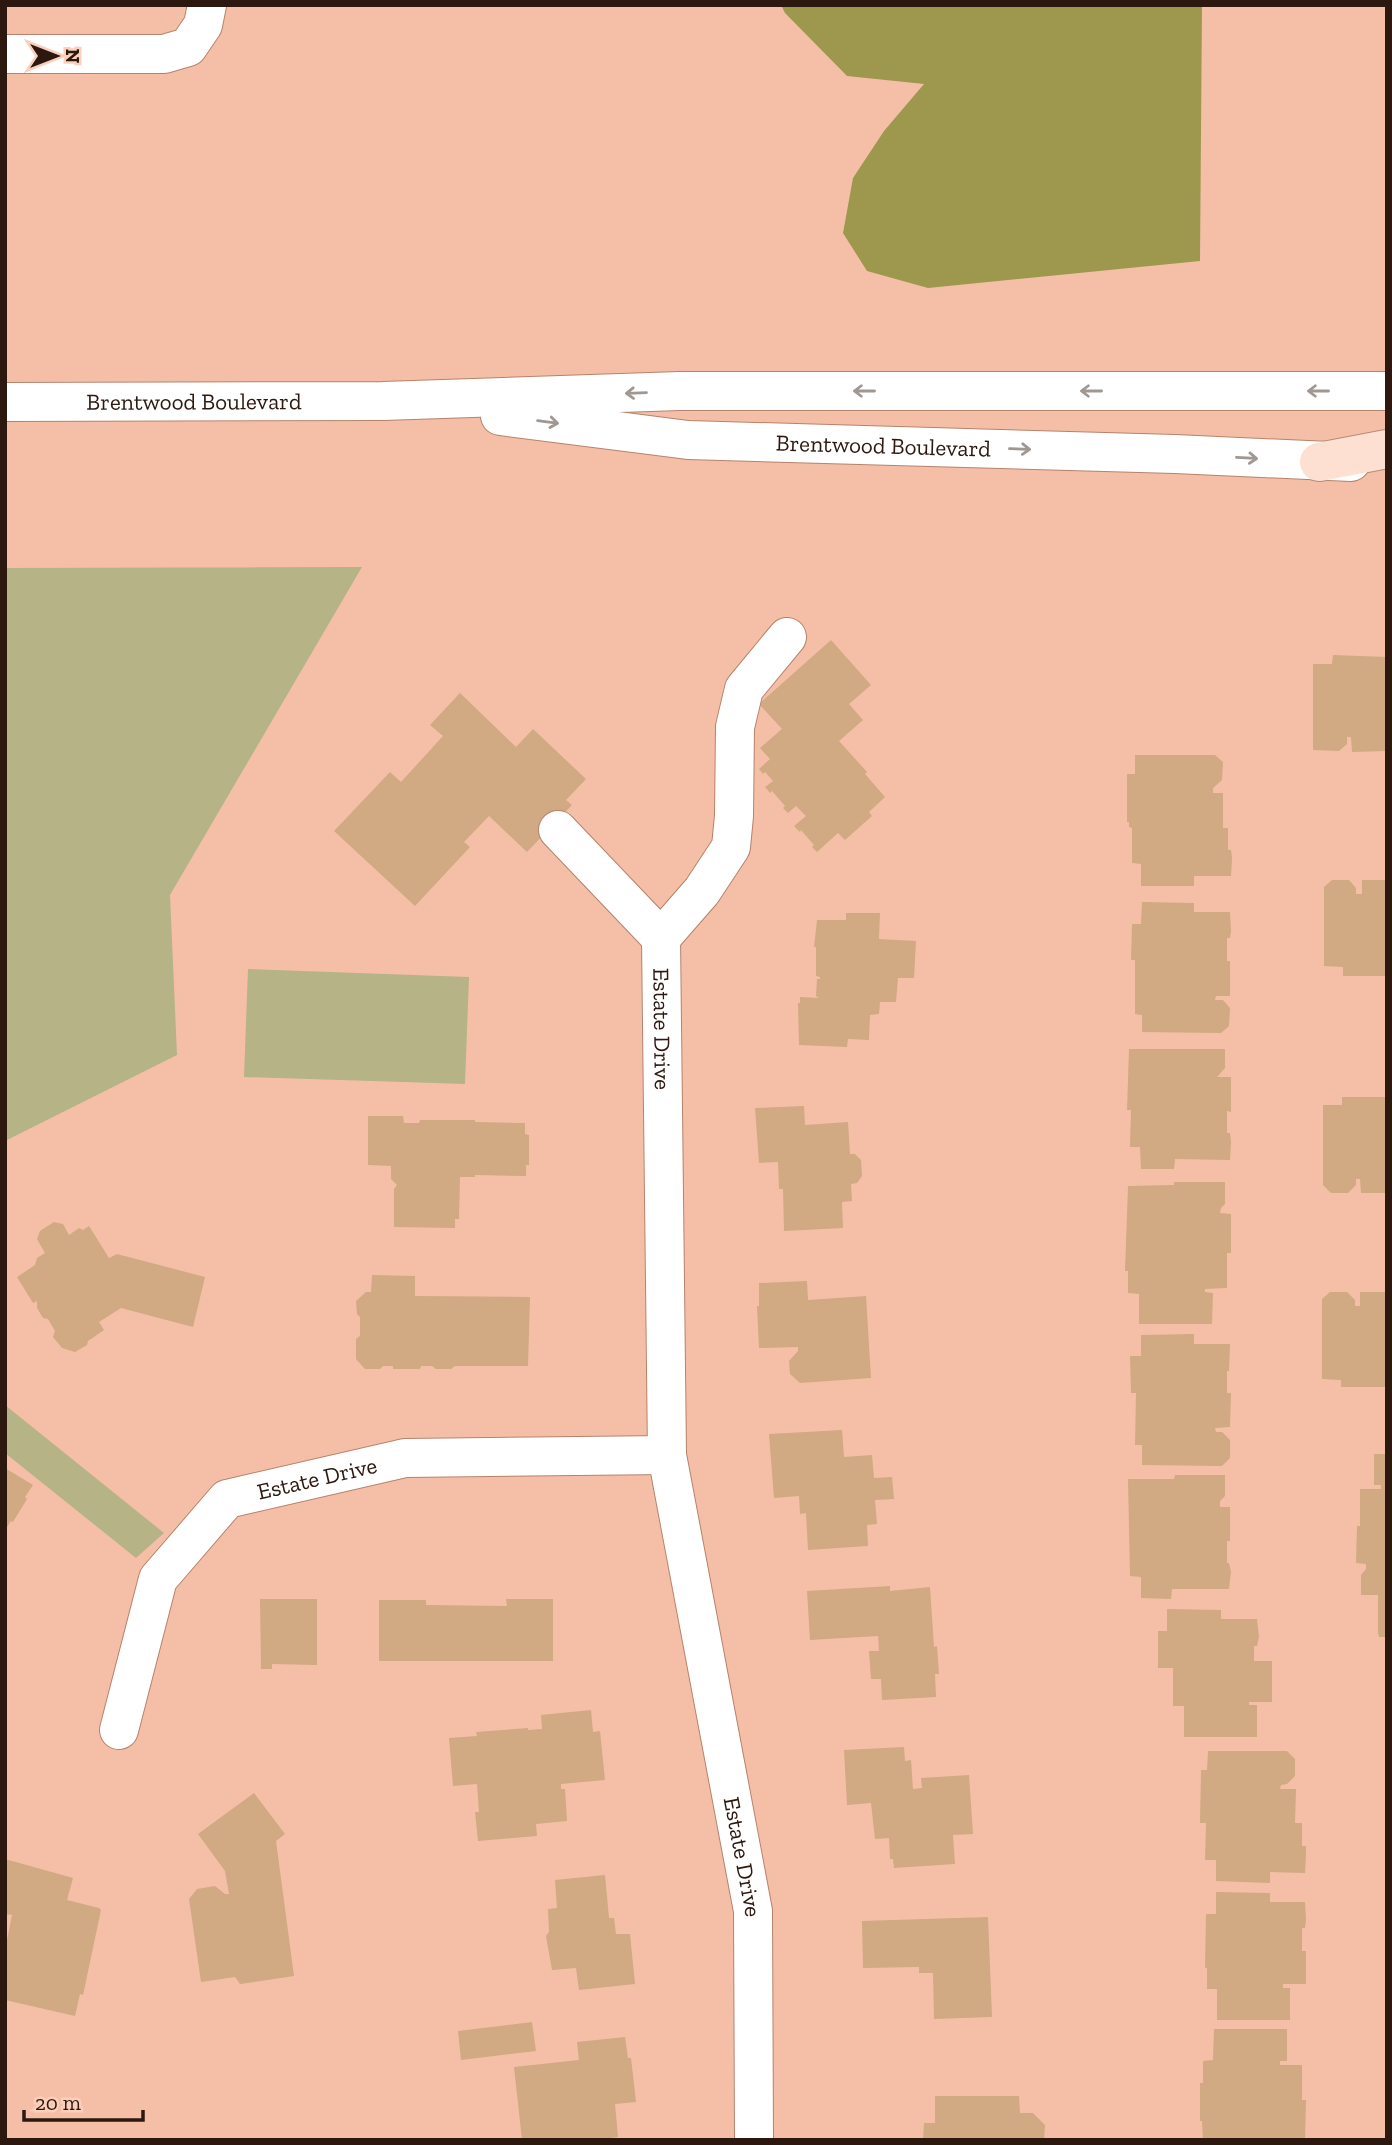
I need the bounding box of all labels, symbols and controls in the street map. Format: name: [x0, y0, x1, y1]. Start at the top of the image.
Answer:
north arrow: [21, 21, 91, 91]
text: N: [61, 49, 84, 63]
one-way arrow: [852, 384, 875, 398]
one-way arrow: [1080, 384, 1103, 398]
one-way arrow: [1307, 384, 1330, 398]
one-way arrow: [625, 386, 648, 399]
street label: Brentwood Boulevard: [86, 387, 302, 416]
one-way arrow: [537, 416, 559, 429]
street label: Brentwood Boulevard: [775, 429, 992, 463]
one-way arrow: [1008, 443, 1031, 456]
one-way arrow: [1235, 452, 1258, 465]
street label: Estate Drive: [647, 968, 677, 1090]
street label: Estate Drive: [254, 1451, 380, 1506]
street label: Estate Drive: [718, 1794, 767, 1917]
scale bar: [24, 2078, 144, 2122]
text: 20 m: [35, 2090, 81, 2115]

